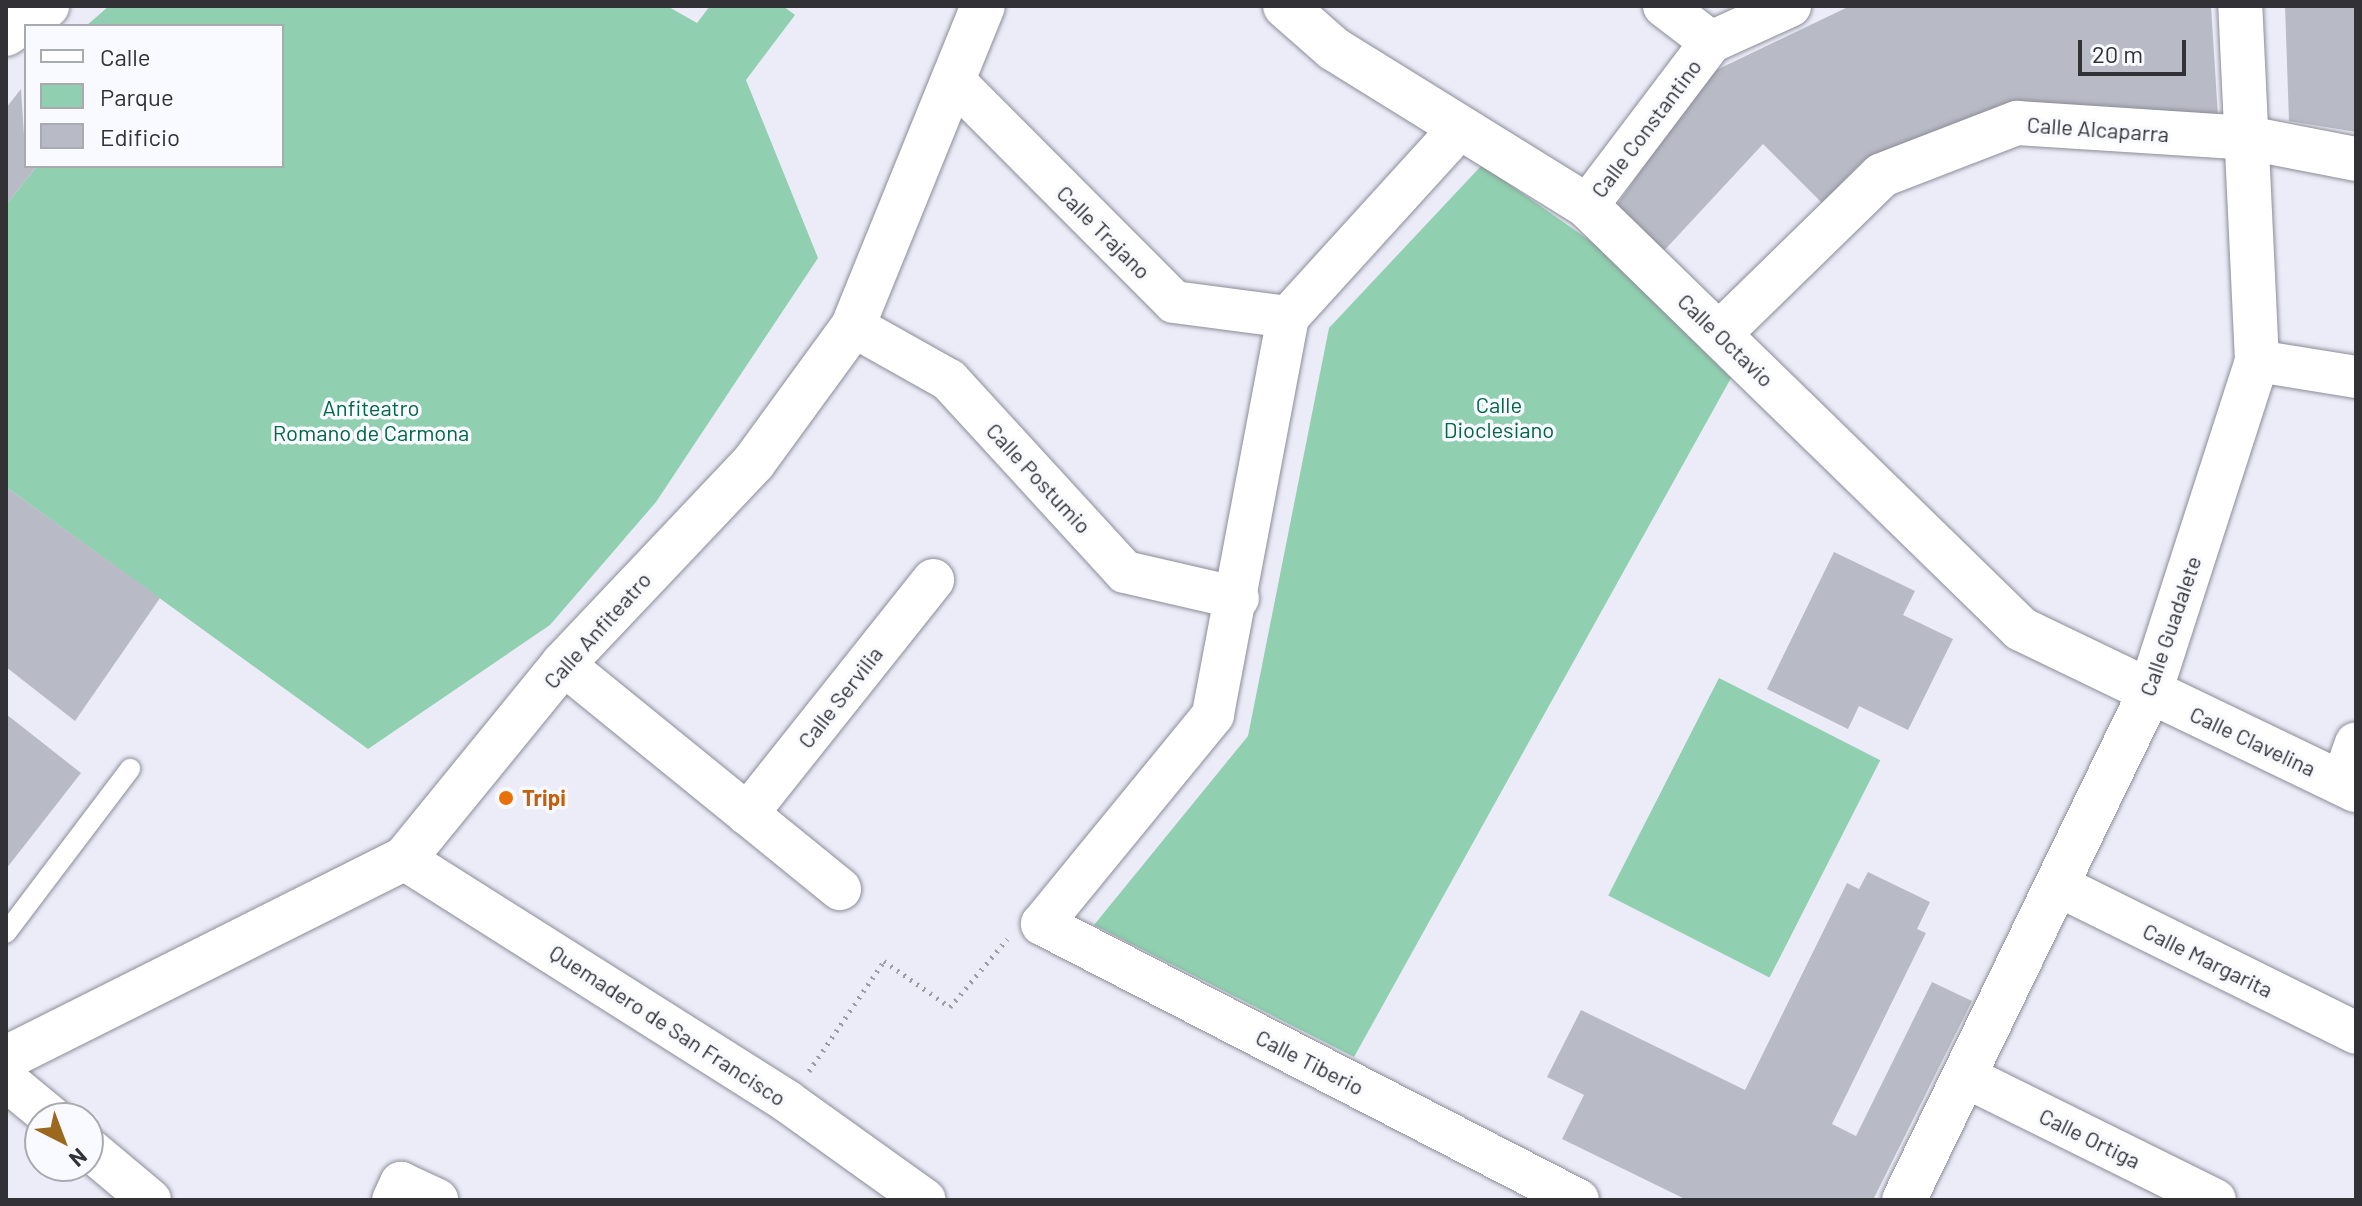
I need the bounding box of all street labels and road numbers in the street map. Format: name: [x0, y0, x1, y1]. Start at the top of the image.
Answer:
street label: Calle Constantino: [1585, 53, 1707, 203]
street label: Calle Alcaparra: [2026, 111, 2170, 147]
street label: Calle Trajano: [1052, 180, 1156, 284]
street label: Calle Octavio: [1673, 288, 1779, 392]
street label: Calle Postumio: [981, 417, 1097, 539]
street label: Calle Guadalete: [2134, 552, 2206, 700]
street label: Calle Anfiteatro: [538, 566, 656, 694]
street label: Calle Servilia: [792, 641, 888, 753]
street label: Calle Clavelina: [2186, 700, 2320, 782]
street label: Calle Margarita: [2139, 917, 2277, 1003]
street label: Quemadero de San Francisco: [545, 939, 791, 1111]
street label: Calle Tiberio: [1252, 1024, 1368, 1100]
street label: Calle Ortiga: [2035, 1102, 2145, 1174]

